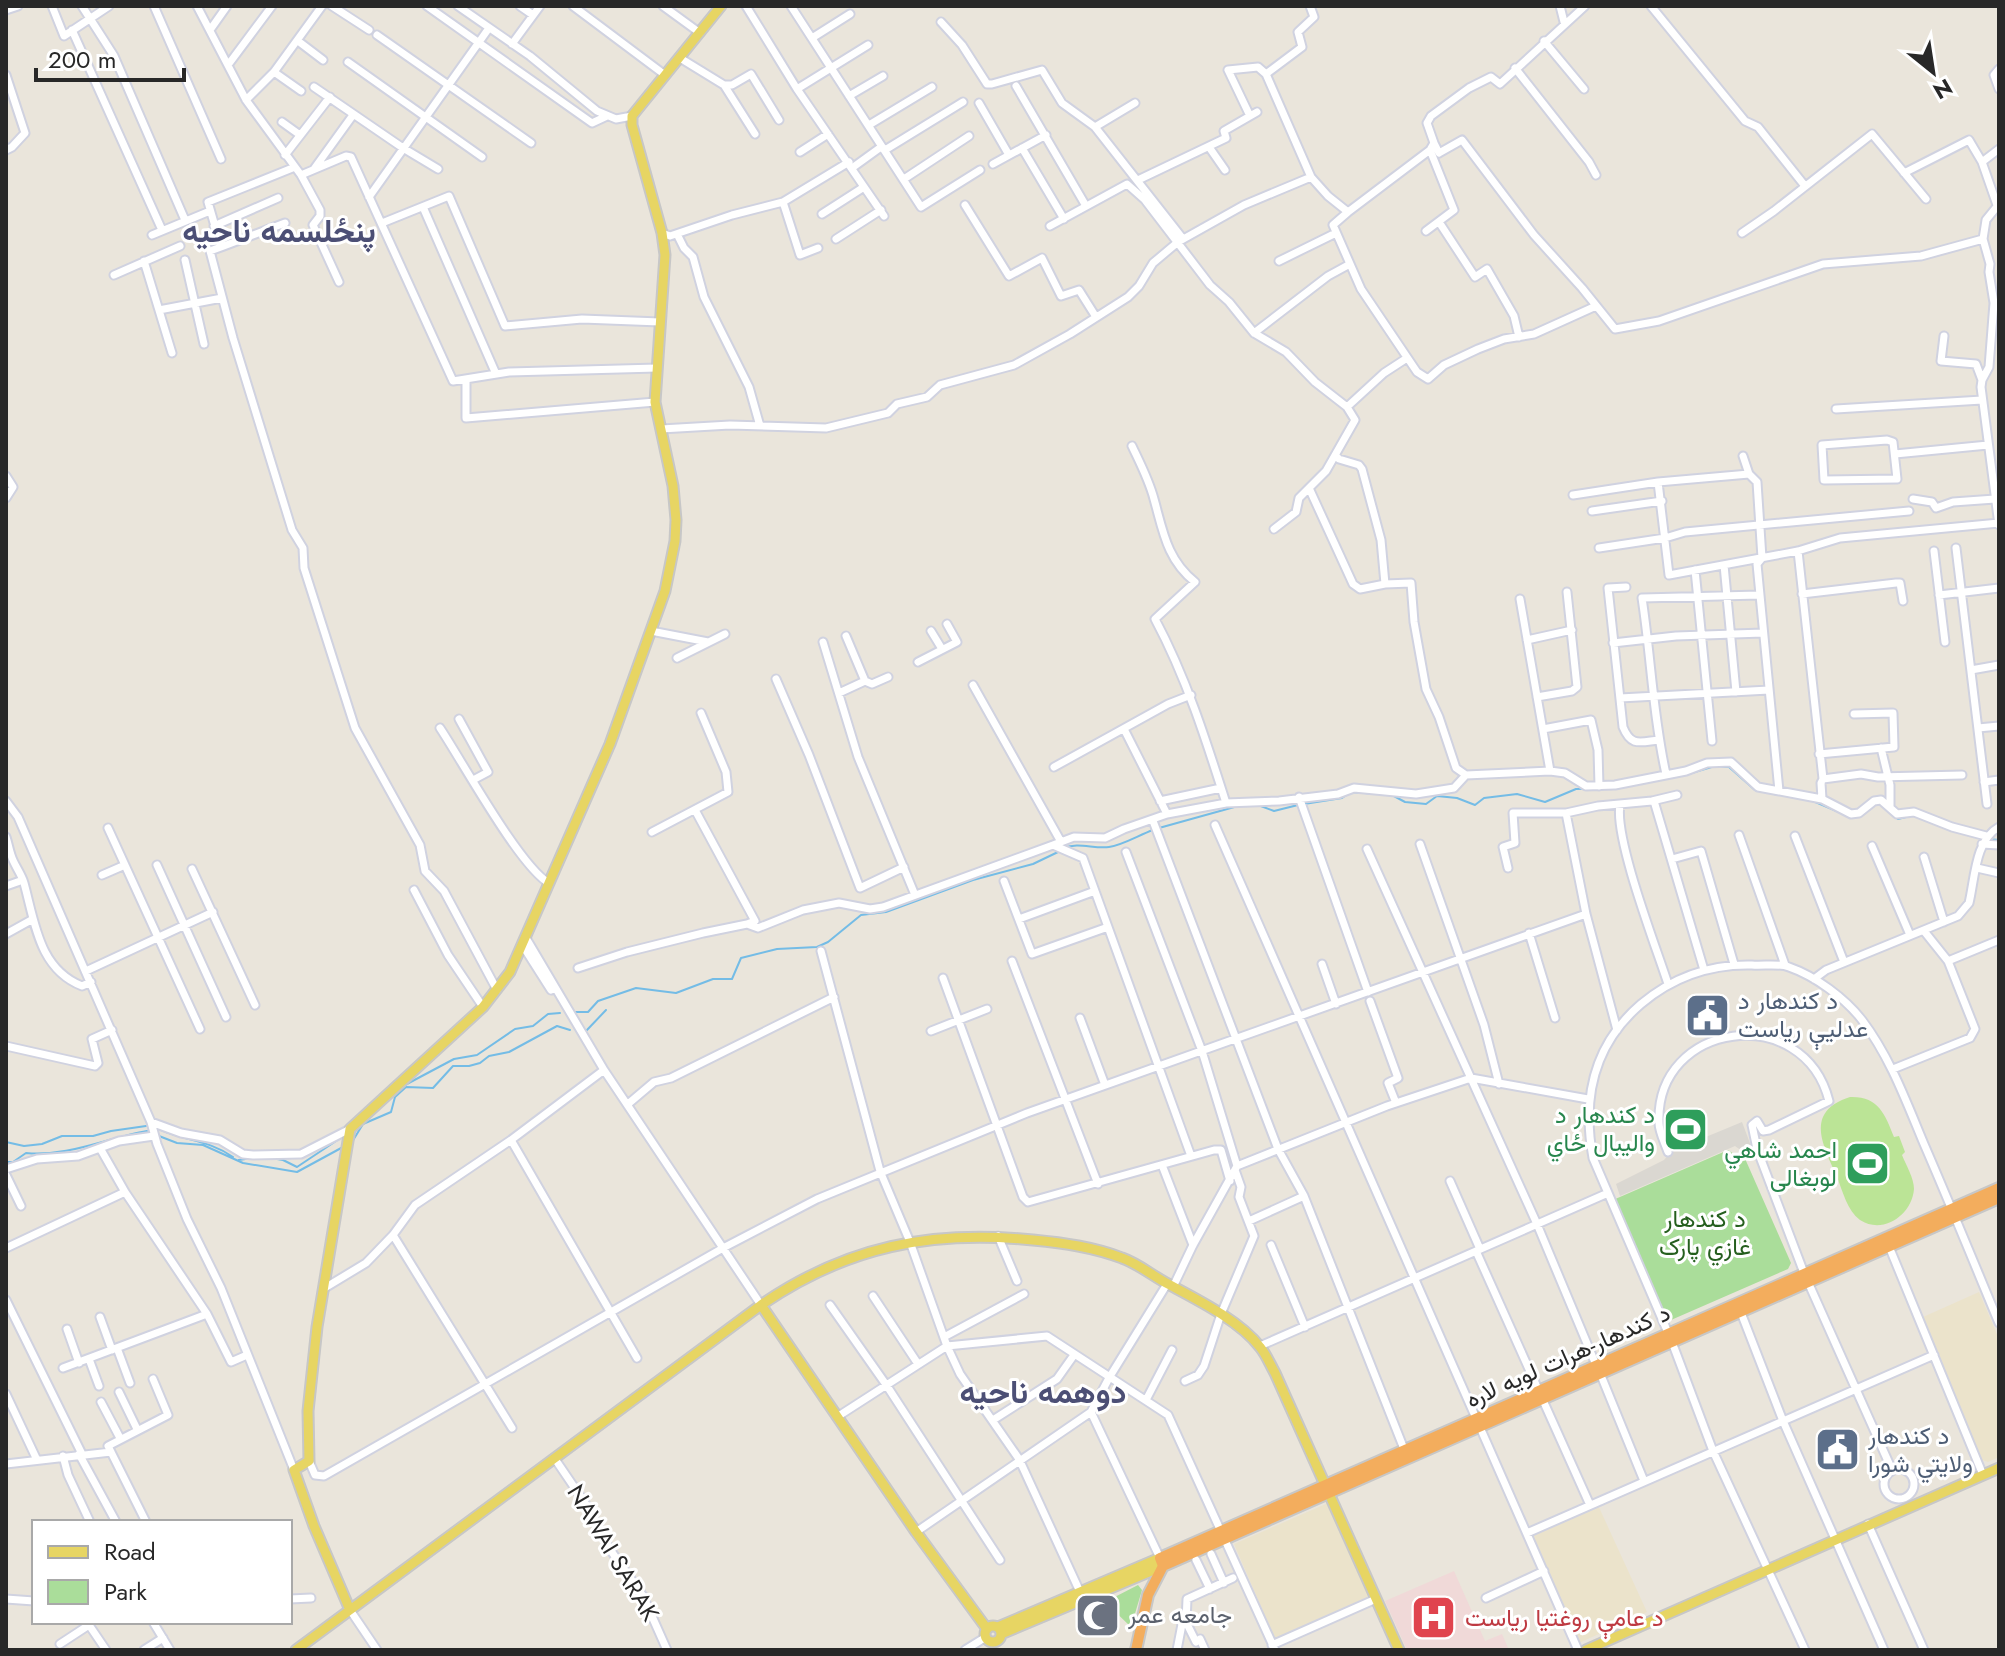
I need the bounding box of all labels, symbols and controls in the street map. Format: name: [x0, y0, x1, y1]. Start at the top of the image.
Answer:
scale bar: [36, 32, 184, 82]
north arrow: [1893, 32, 1973, 112]
text: 200 m: [48, 42, 116, 77]
text: N: [1927, 71, 1959, 108]
district label: پنځلسمه ناحیه: [182, 208, 376, 254]
place label: د کندهار د عدلیې رياست: [1738, 983, 1868, 1051]
public building icon: د کندهار د عدلیې رياست: [1683, 991, 1731, 1039]
place label: د کندهار د واليبال ځاي: [1547, 1097, 1655, 1162]
sports icon: د کندهار د واليبال ځاي: [1662, 1105, 1710, 1153]
place label: احمد شاهي لوبغالی: [1724, 1132, 1837, 1195]
sports icon: احمد شاهي لوبغالی: [1844, 1140, 1892, 1188]
park label: د کندهار غازي پارک: [1659, 1201, 1751, 1266]
street label: د کندهار-هرات لويه لاره: [1460, 1295, 1676, 1416]
district label: دوهمه ناحیه: [960, 1369, 1126, 1415]
place label: د کندهار ولايتي شورا: [1867, 1418, 1973, 1483]
public building icon: د کندهار ولايتي شورا: [1813, 1426, 1861, 1474]
street label: NAWAI SARAK: [559, 1478, 668, 1628]
legend: [32, 1520, 292, 1624]
text: Road: [104, 1534, 156, 1569]
text: Park: [104, 1574, 147, 1609]
mosque icon: جامعه عمر: [1073, 1591, 1121, 1639]
hospital icon: د عامې روغتیا ریاست: [1410, 1594, 1458, 1642]
place label: جامعه عمر: [1127, 1597, 1232, 1632]
place label: د عامې روغتیا ریاست: [1465, 1600, 1664, 1640]

